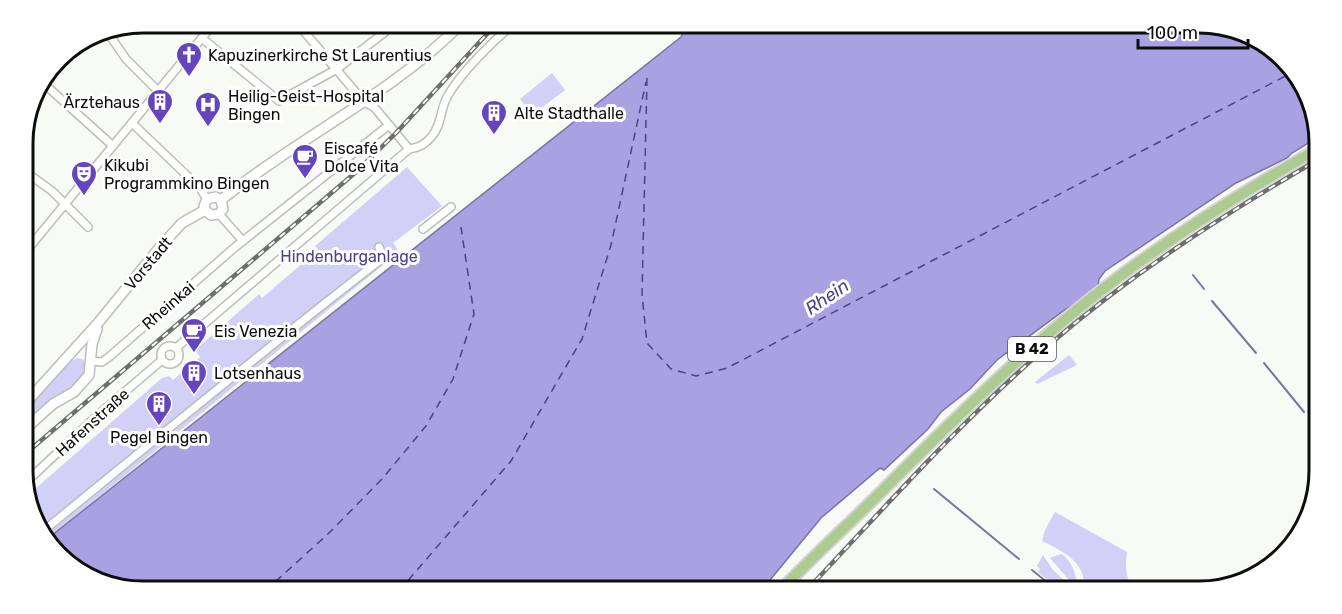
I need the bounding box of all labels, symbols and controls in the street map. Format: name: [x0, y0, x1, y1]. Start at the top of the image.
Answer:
scale bar: [1138, 12, 1248, 50]
text: 100 m: [1147, 22, 1198, 44]
church icon: Kapuzinerkirche St Laurentius: [174, 40, 204, 78]
place label: Kapuzinerkirche St Laurentius: [208, 46, 432, 65]
building icon: Ärztehaus: [145, 87, 175, 125]
place label: Heilig-Geist-Hospital Bingen: [228, 87, 384, 124]
hospital icon: Heilig-Geist-Hospital Bingen: [193, 90, 223, 128]
place label: Ärztehaus: [63, 93, 140, 112]
building icon: Alte Stadthalle: [479, 98, 509, 136]
place label: Alte Stadthalle: [514, 104, 624, 123]
place label: Eiscafé Dolce Vita: [324, 139, 399, 176]
cafe icon: Eiscafé Dolce Vita: [290, 142, 320, 180]
place label: Kikubi Programmkino Bingen: [104, 156, 270, 193]
theatre icon: Kikubi Programmkino Bingen: [69, 159, 99, 197]
street label: Vorstadt: [121, 233, 176, 294]
park label: Hindenburganlage: [280, 247, 418, 266]
water label: Rhein: [801, 274, 853, 320]
street label: Rheinkai: [138, 277, 199, 333]
cafe icon: Eis Venezia: [179, 316, 209, 354]
place label: Eis Venezia: [214, 322, 297, 341]
road number: B 42: [1008, 337, 1056, 361]
building icon: Lotsenhaus: [179, 358, 209, 396]
place label: Lotsenhaus: [214, 364, 301, 383]
street label: Hafenstraße: [52, 384, 133, 460]
building icon: Pegel Bingen: [144, 389, 174, 427]
place label: Pegel Bingen: [110, 428, 208, 447]

